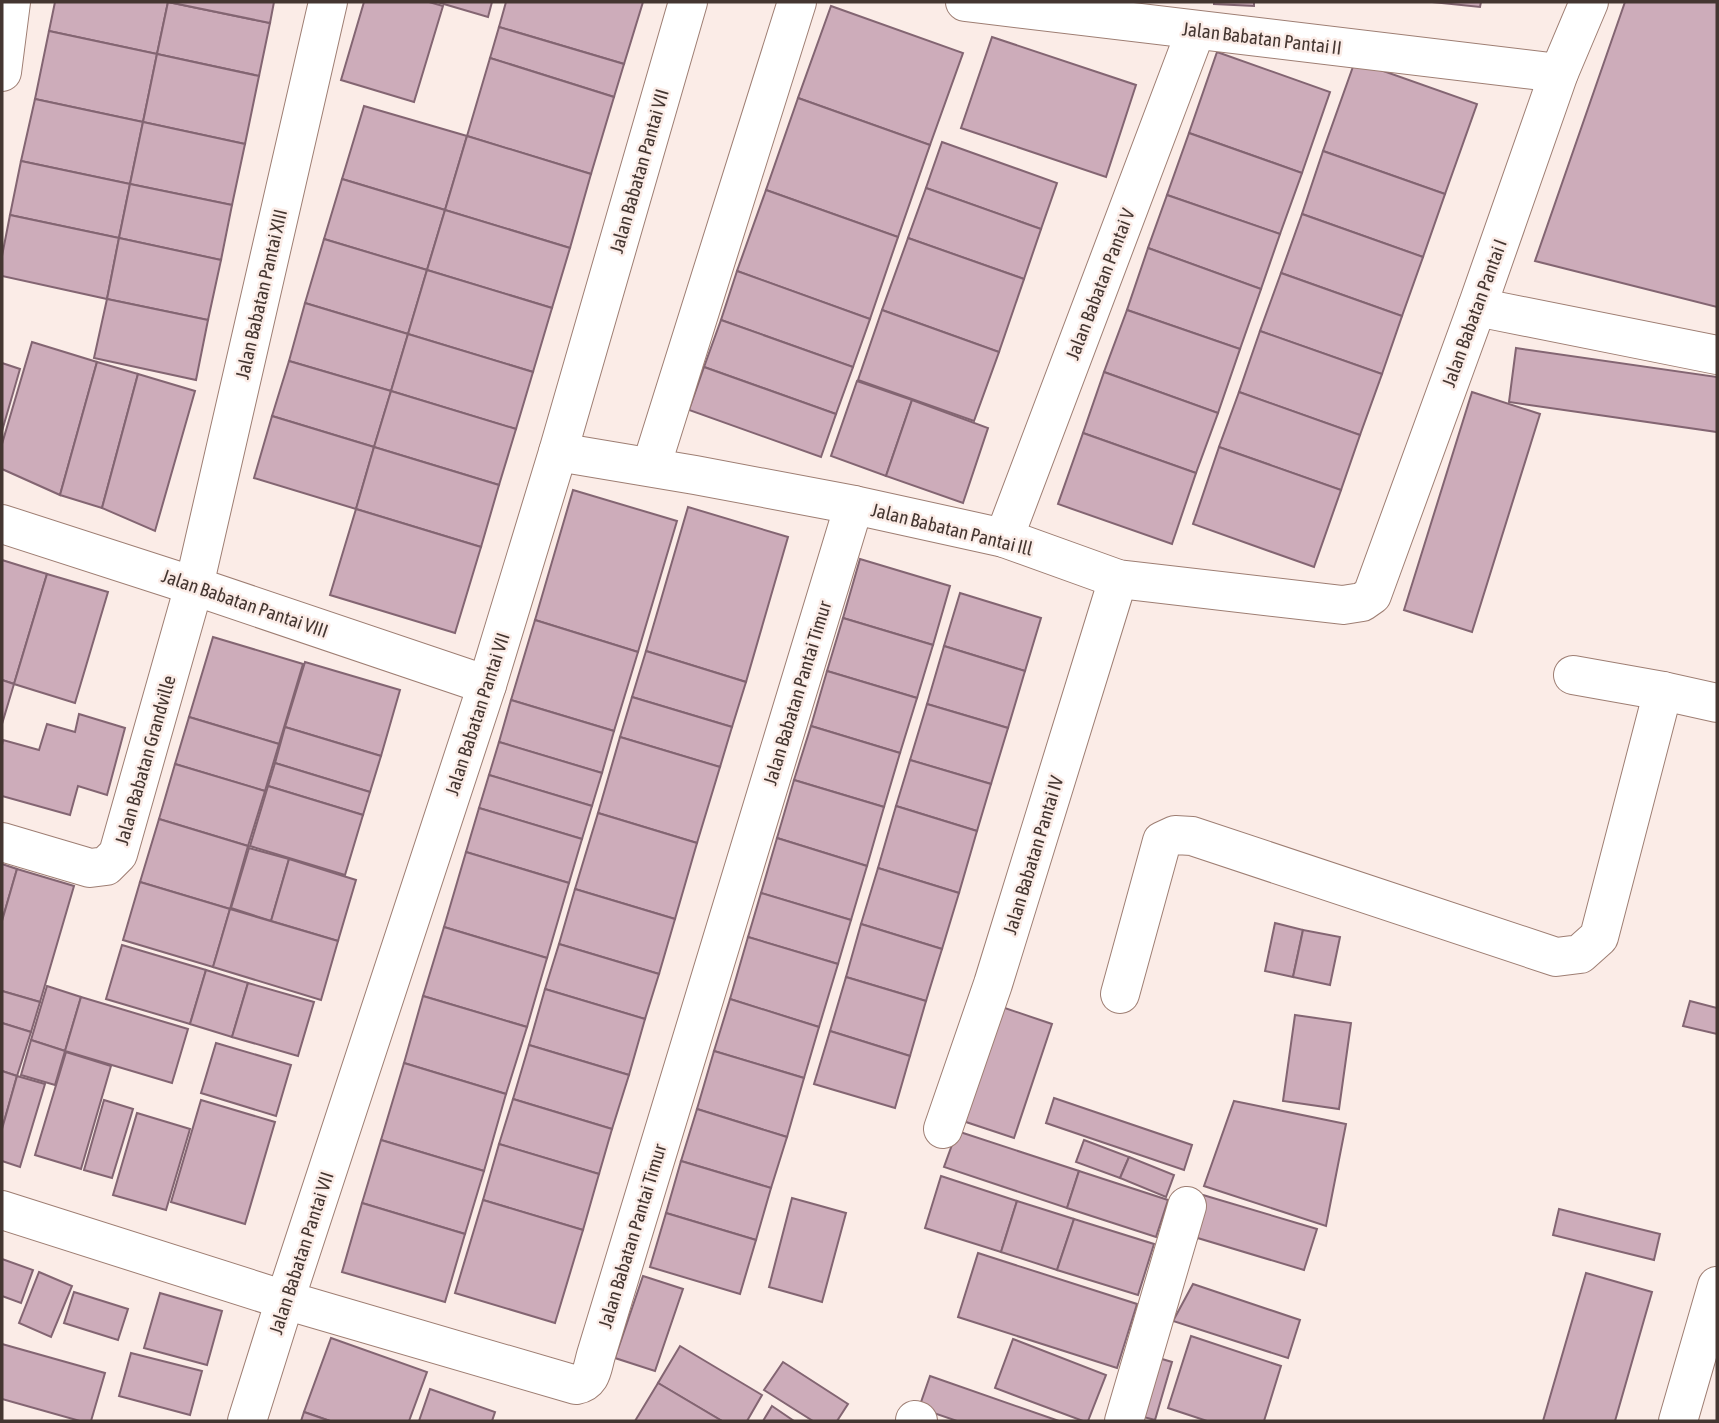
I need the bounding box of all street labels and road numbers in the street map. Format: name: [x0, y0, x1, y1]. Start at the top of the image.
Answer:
street label: Jalan Babatan Pantai II: [1181, 17, 1343, 59]
street label: Jalan Babatan Pantai VII: [605, 86, 673, 256]
street label: Jalan Babatan Pantai V: [1061, 205, 1139, 363]
street label: Jalan Babatan Pantai XIII: [231, 207, 291, 381]
street label: Jalan Babatan Pantai I: [1437, 236, 1511, 390]
street label: Jalan Babatan Pantai Ill: [869, 498, 1035, 560]
street label: Jalan Babatan Pantai VIII: [159, 564, 331, 642]
street label: Jalan Babatan Pantai Timur: [758, 598, 836, 788]
street label: Jalan Babatan Pantai VII: [440, 630, 514, 798]
street label: Jalan Babatan Grandville: [110, 673, 180, 847]
street label: Jalan Babatan Pantai IV: [998, 772, 1068, 937]
street label: Jalan Babatan Pantai Timur: [593, 1141, 671, 1331]
street label: Jalan Babatan Pantai VII: [264, 1169, 338, 1337]

